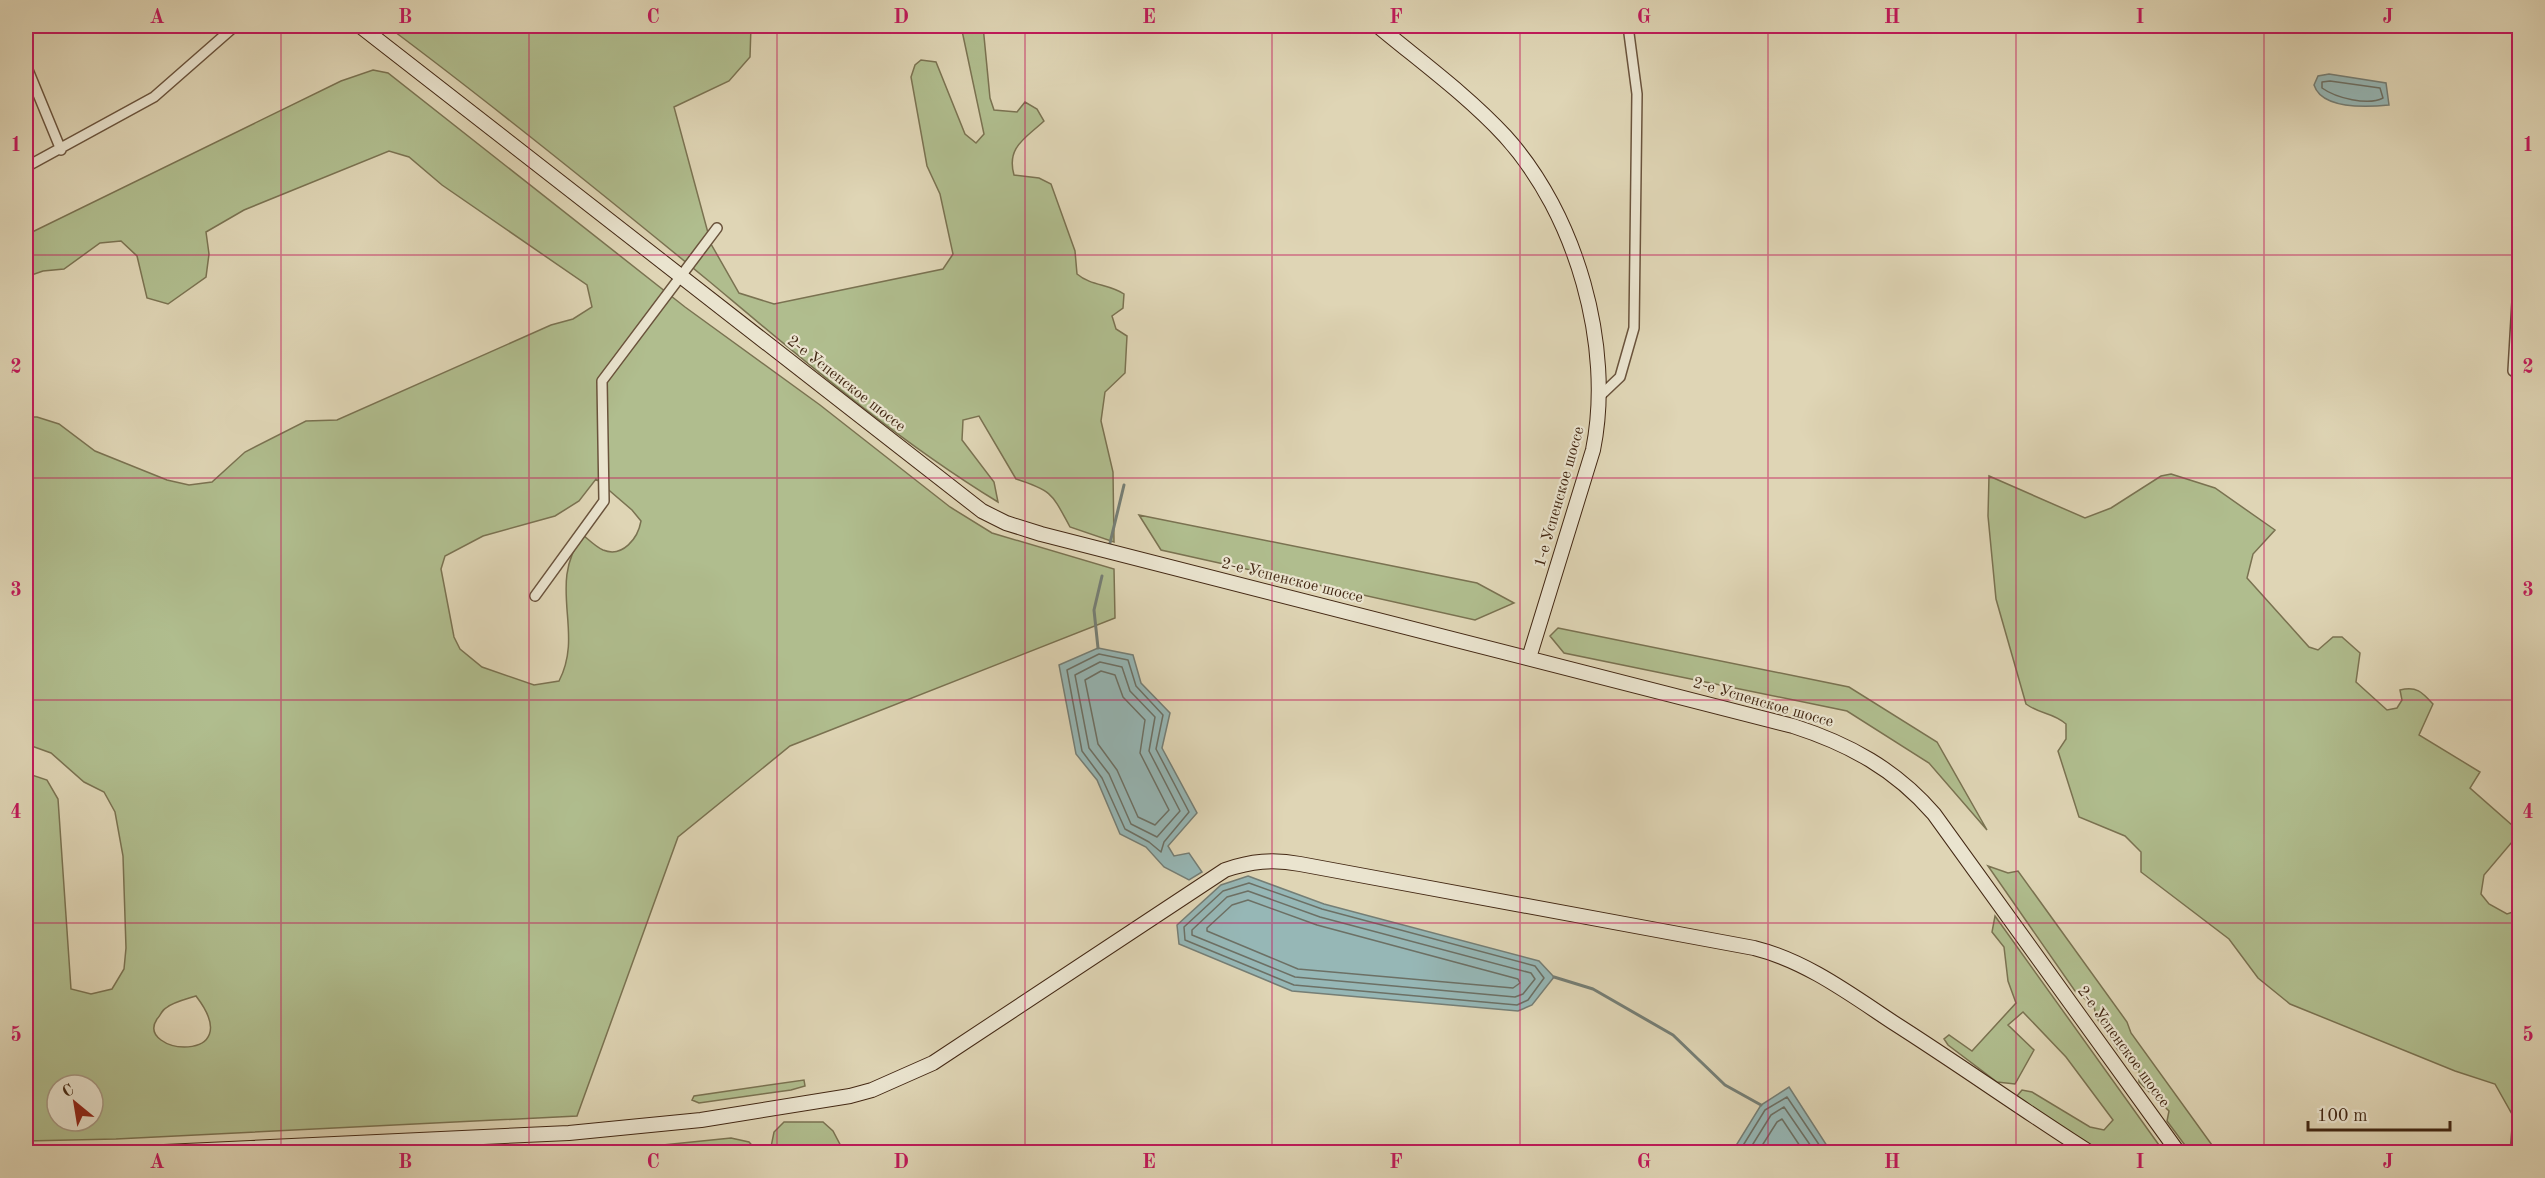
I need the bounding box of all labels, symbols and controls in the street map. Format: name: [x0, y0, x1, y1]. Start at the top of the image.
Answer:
text: A: [149, 8, 165, 28]
text: B: [398, 8, 412, 28]
text: C: [646, 8, 660, 28]
text: D: [893, 8, 909, 28]
text: E: [1142, 8, 1156, 28]
text: F: [1389, 8, 1403, 28]
text: G: [1637, 8, 1651, 28]
text: H: [1884, 8, 1900, 28]
text: I: [2136, 8, 2144, 28]
text: J: [2383, 8, 2394, 28]
text: 1: [10, 136, 22, 156]
text: 1: [2522, 136, 2534, 156]
street label: 2-е Успенское шоссе: [784, 333, 908, 435]
text: 2: [10, 358, 22, 378]
text: 2: [2522, 358, 2534, 378]
street label: 1-е Успенское шоссе: [1532, 425, 1588, 569]
street label: 2-е Успенское шоссе: [1219, 556, 1365, 606]
text: 3: [10, 581, 22, 601]
text: 3: [2522, 581, 2534, 601]
street label: 2-е Успенское шоссе: [1691, 675, 1835, 731]
text: 4: [10, 803, 22, 823]
text: 4: [2522, 803, 2534, 823]
street label: 2-е Успенское шоссе: [2074, 983, 2172, 1111]
text: 5: [10, 1025, 22, 1046]
text: 5: [2522, 1025, 2534, 1046]
north arrow: [45, 1073, 105, 1133]
text: С: [60, 1082, 77, 1101]
scale bar: [2308, 1094, 2450, 1132]
text: 100 m: [2317, 1107, 2368, 1125]
text: A: [149, 1153, 165, 1173]
text: B: [398, 1153, 412, 1173]
text: C: [646, 1153, 660, 1173]
text: D: [893, 1153, 909, 1173]
text: E: [1142, 1153, 1156, 1173]
text: F: [1389, 1153, 1403, 1173]
text: G: [1637, 1153, 1651, 1173]
text: H: [1884, 1153, 1900, 1173]
text: I: [2136, 1153, 2144, 1173]
text: J: [2383, 1153, 2394, 1173]

